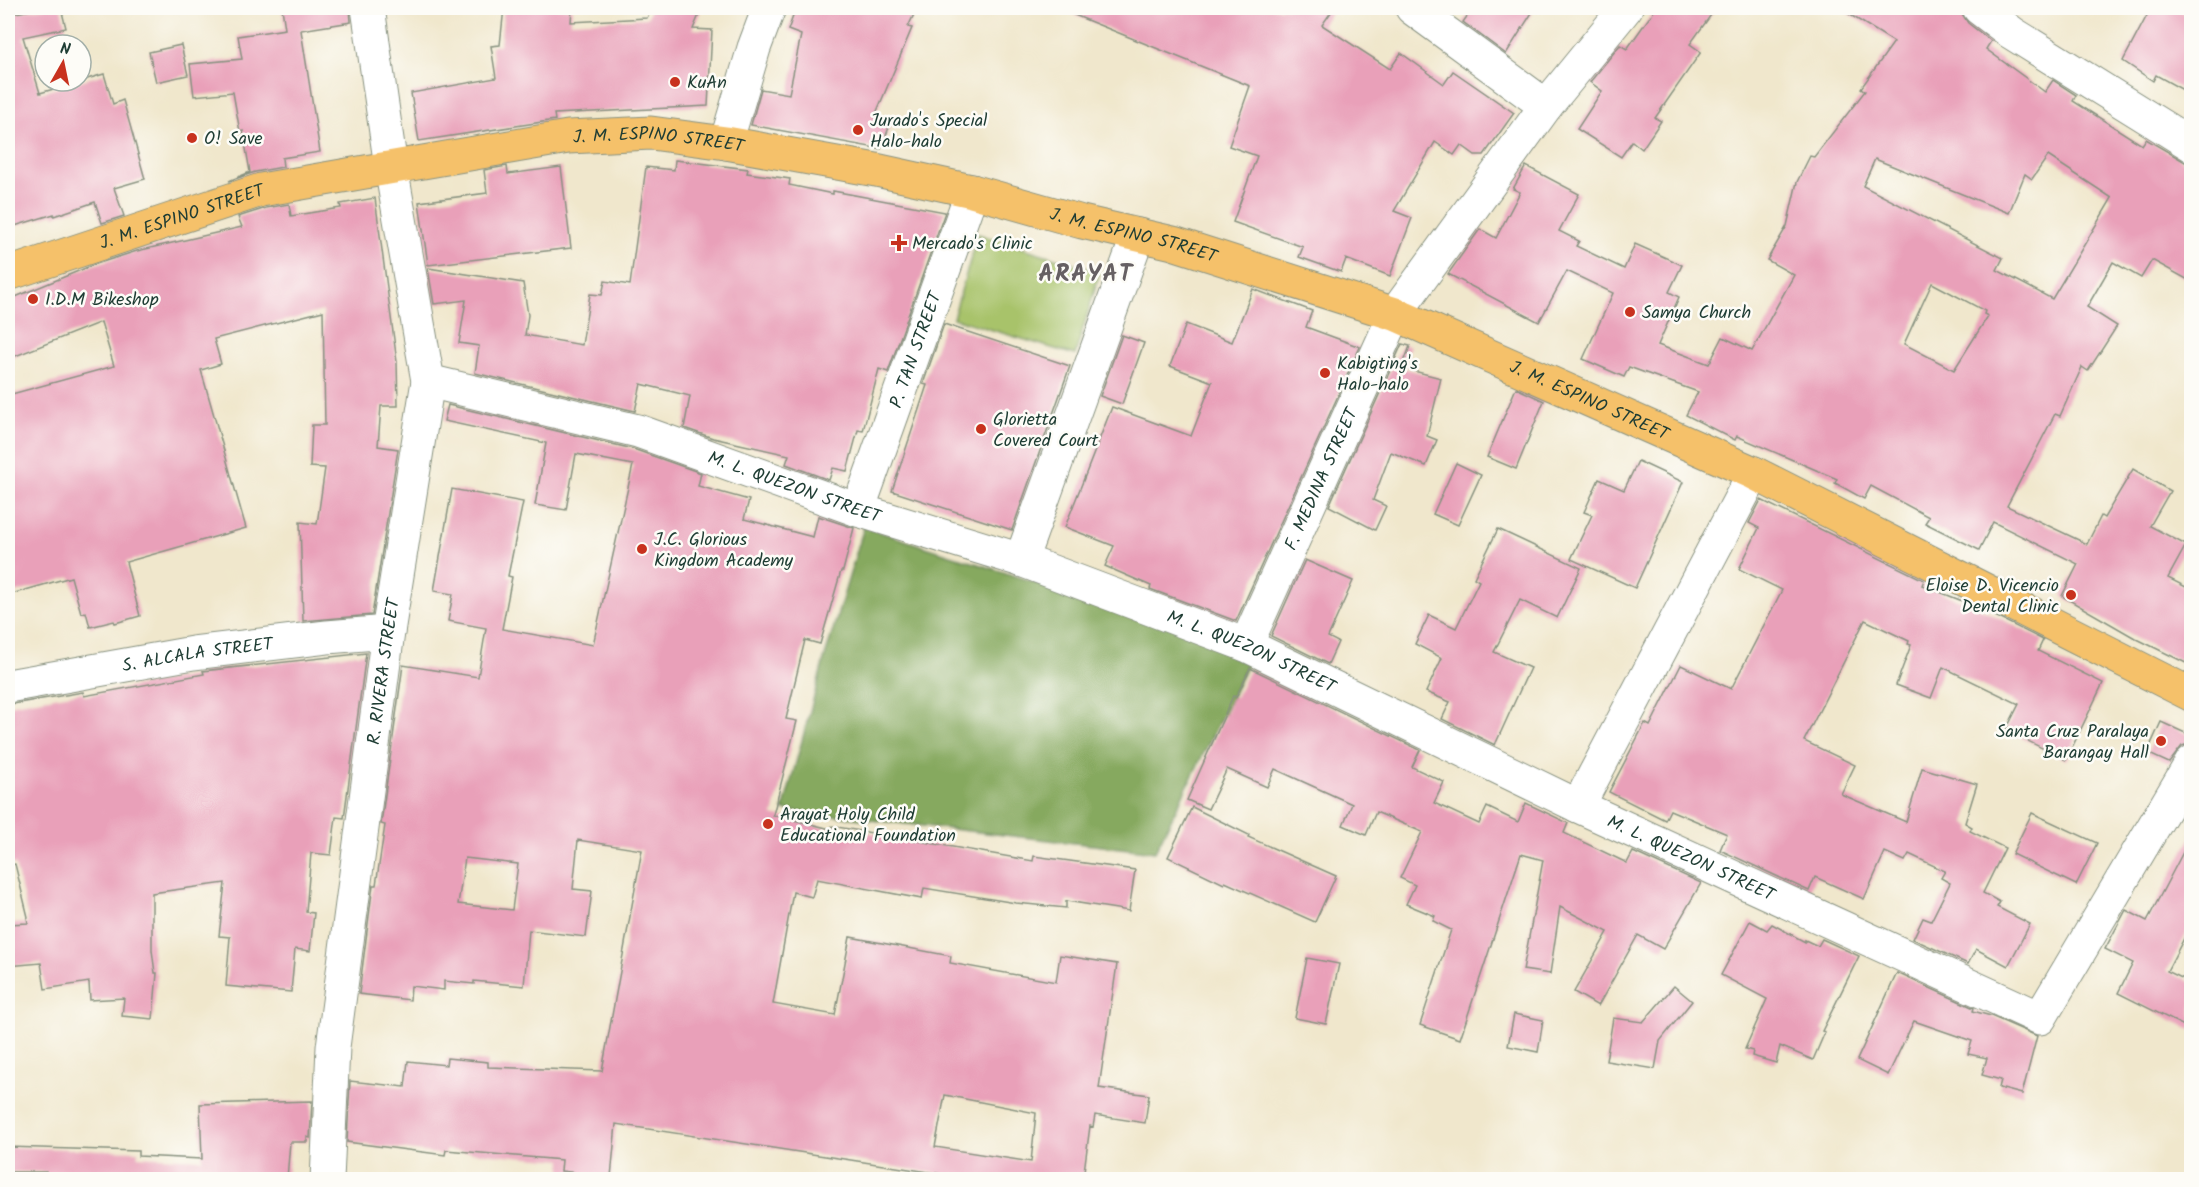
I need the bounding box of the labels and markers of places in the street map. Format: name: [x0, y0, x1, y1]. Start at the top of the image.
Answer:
place label: KuAn: [687, 69, 727, 98]
marker: KuAn: [668, 75, 682, 89]
place label: Jurado's Special Halo-halo: [870, 107, 988, 157]
marker: Jurado's Special Halo-halo: [851, 123, 865, 137]
place label: O! Save: [204, 125, 263, 154]
marker: O! Save: [185, 131, 199, 145]
place label: Mercado's Clinic: [912, 230, 1033, 259]
marker: Mercado's Clinic: [890, 234, 908, 252]
place label: I.D.M Bikeshop: [45, 286, 159, 315]
marker: I.D.M Bikeshop: [26, 292, 40, 306]
place label: Samya Church: [1642, 299, 1751, 328]
marker: Samya Church: [1623, 305, 1637, 319]
place label: Kabigting's Halo-halo: [1337, 350, 1418, 400]
marker: Kabigting's Halo-halo: [1318, 366, 1332, 380]
place label: Glorietta Covered Court: [993, 406, 1099, 456]
marker: Glorietta Covered Court: [974, 422, 988, 436]
place label: J.C. Glorious Kingdom Academy: [654, 526, 794, 576]
marker: J.C. Glorious Kingdom Academy: [635, 542, 649, 556]
place label: Eloise D. Vicencio Dental Clinic: [1926, 572, 2059, 622]
marker: Eloise D. Vicencio Dental Clinic: [2064, 588, 2078, 602]
place label: Santa Cruz Paralaya Barangay Hall: [1996, 718, 2150, 768]
marker: Santa Cruz Paralaya Barangay Hall: [2154, 734, 2168, 748]
place label: Arayat Holy Child Educational Foundation: [780, 801, 956, 851]
marker: Arayat Holy Child Educational Foundation: [761, 817, 775, 831]

